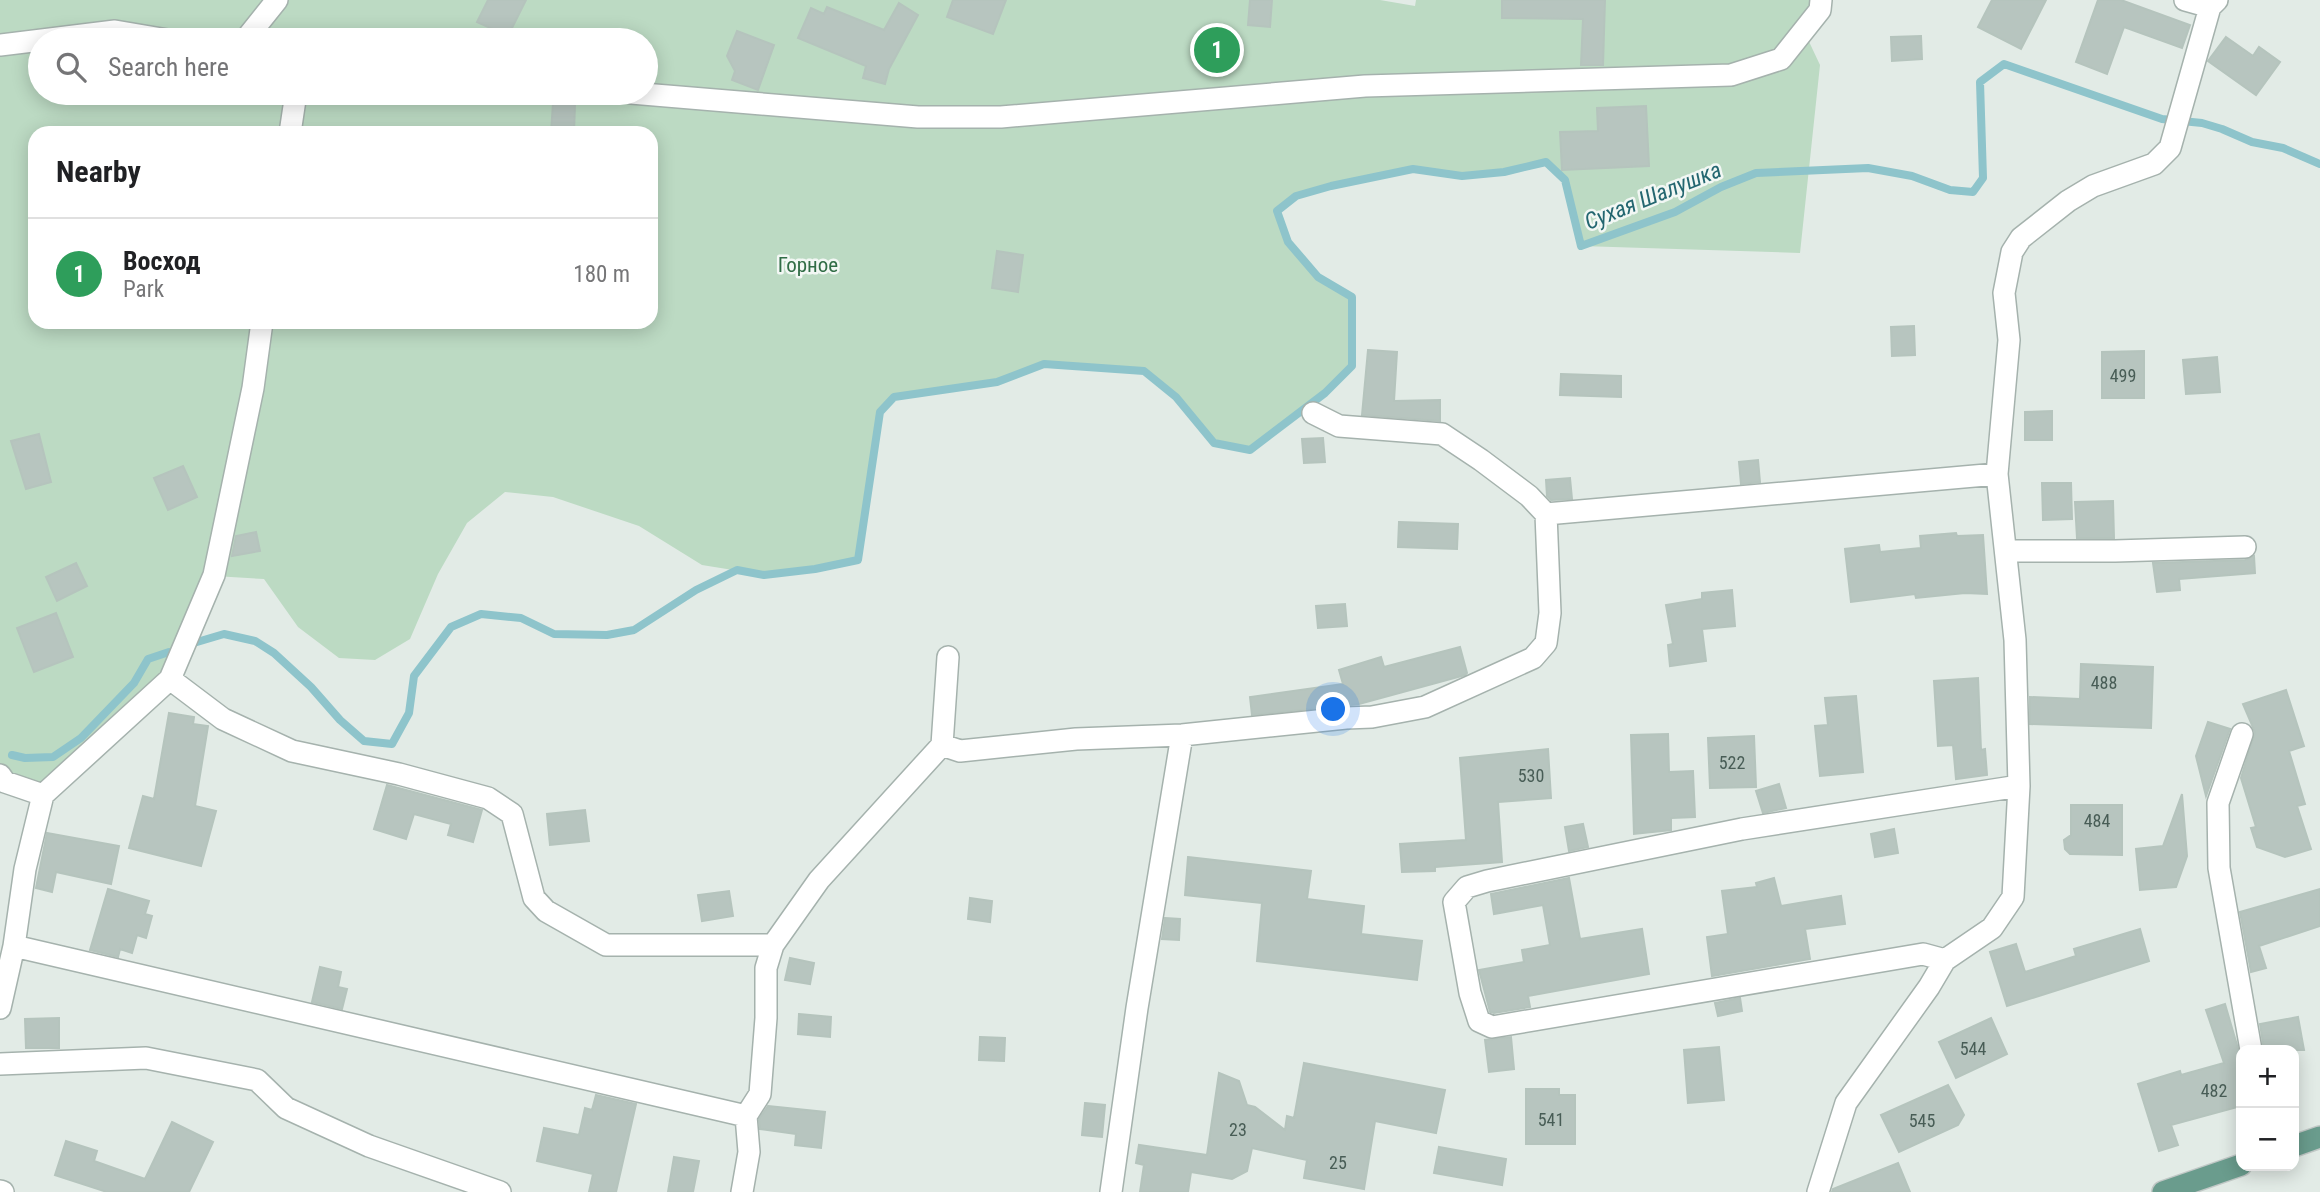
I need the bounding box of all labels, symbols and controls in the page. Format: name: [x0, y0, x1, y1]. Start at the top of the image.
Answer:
pin: 1: [1194, 24, 1240, 76]
search box: [28, 28, 658, 105]
icon: search: [52, 48, 90, 86]
text: Search here: [108, 52, 229, 82]
text: Nearby: [56, 154, 141, 189]
water label: Сухая Шалушка: [1581, 156, 1725, 236]
text: Восход: [123, 246, 200, 276]
park label: Горное: [778, 253, 838, 277]
text: 1: [73, 261, 85, 288]
text: 180 m: [573, 261, 630, 288]
text: Park: [123, 276, 164, 303]
house number: 499: [2110, 365, 2136, 386]
house number: 488: [2091, 672, 2117, 693]
your location: [1316, 692, 1350, 726]
house number: 522: [1719, 752, 1745, 773]
house number: 530: [1518, 765, 1544, 786]
house number: 484: [2084, 810, 2110, 831]
house number: 544: [1960, 1038, 1986, 1059]
map controls: [2236, 1045, 2299, 1171]
button: +: [2236, 1045, 2299, 1108]
house number: 482: [2201, 1080, 2227, 1101]
button: −: [2236, 1108, 2299, 1171]
house number: 541: [1538, 1109, 1564, 1130]
house number: 545: [1909, 1110, 1935, 1131]
house number: 23: [1229, 1119, 1247, 1140]
house number: 25: [1329, 1152, 1347, 1173]

